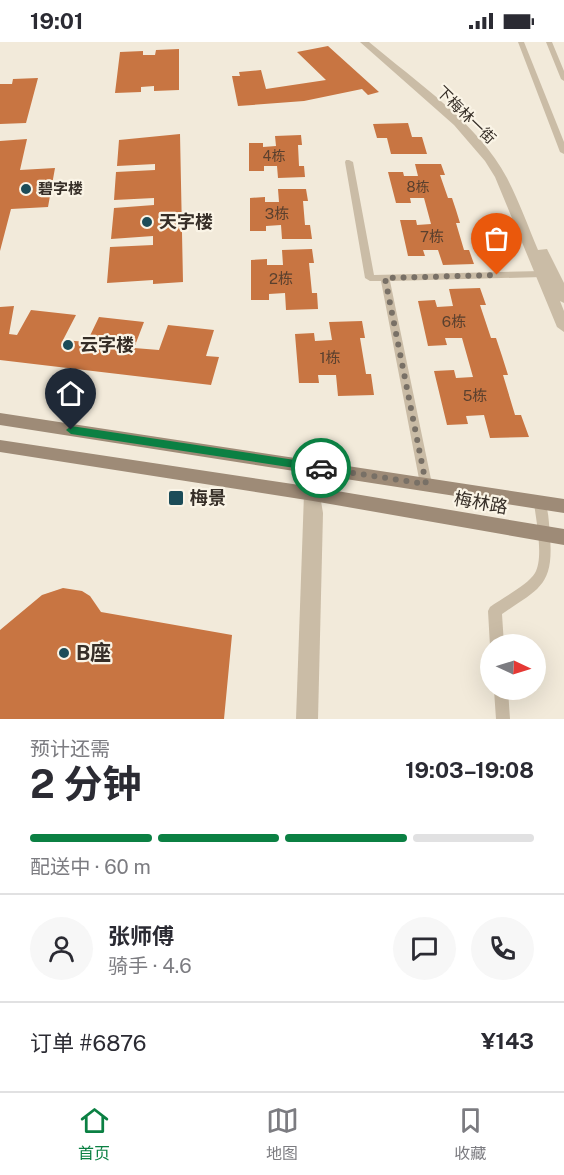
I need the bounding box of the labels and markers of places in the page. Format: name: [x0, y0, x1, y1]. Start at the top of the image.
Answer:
place label: 碧字楼: [38, 180, 83, 197]
marker: 碧字楼: [19, 182, 33, 196]
place label: 天字楼: [159, 211, 213, 232]
pin: [471, 213, 522, 275]
marker: 天字楼: [140, 215, 154, 229]
place label: 云字楼: [80, 334, 134, 355]
marker: 云字楼: [61, 338, 75, 352]
pin: [45, 368, 96, 430]
place label: 梅景: [190, 487, 226, 508]
marker: 梅景: [167, 489, 185, 507]
place label: B座: [76, 640, 111, 665]
marker: B座: [57, 646, 71, 660]

